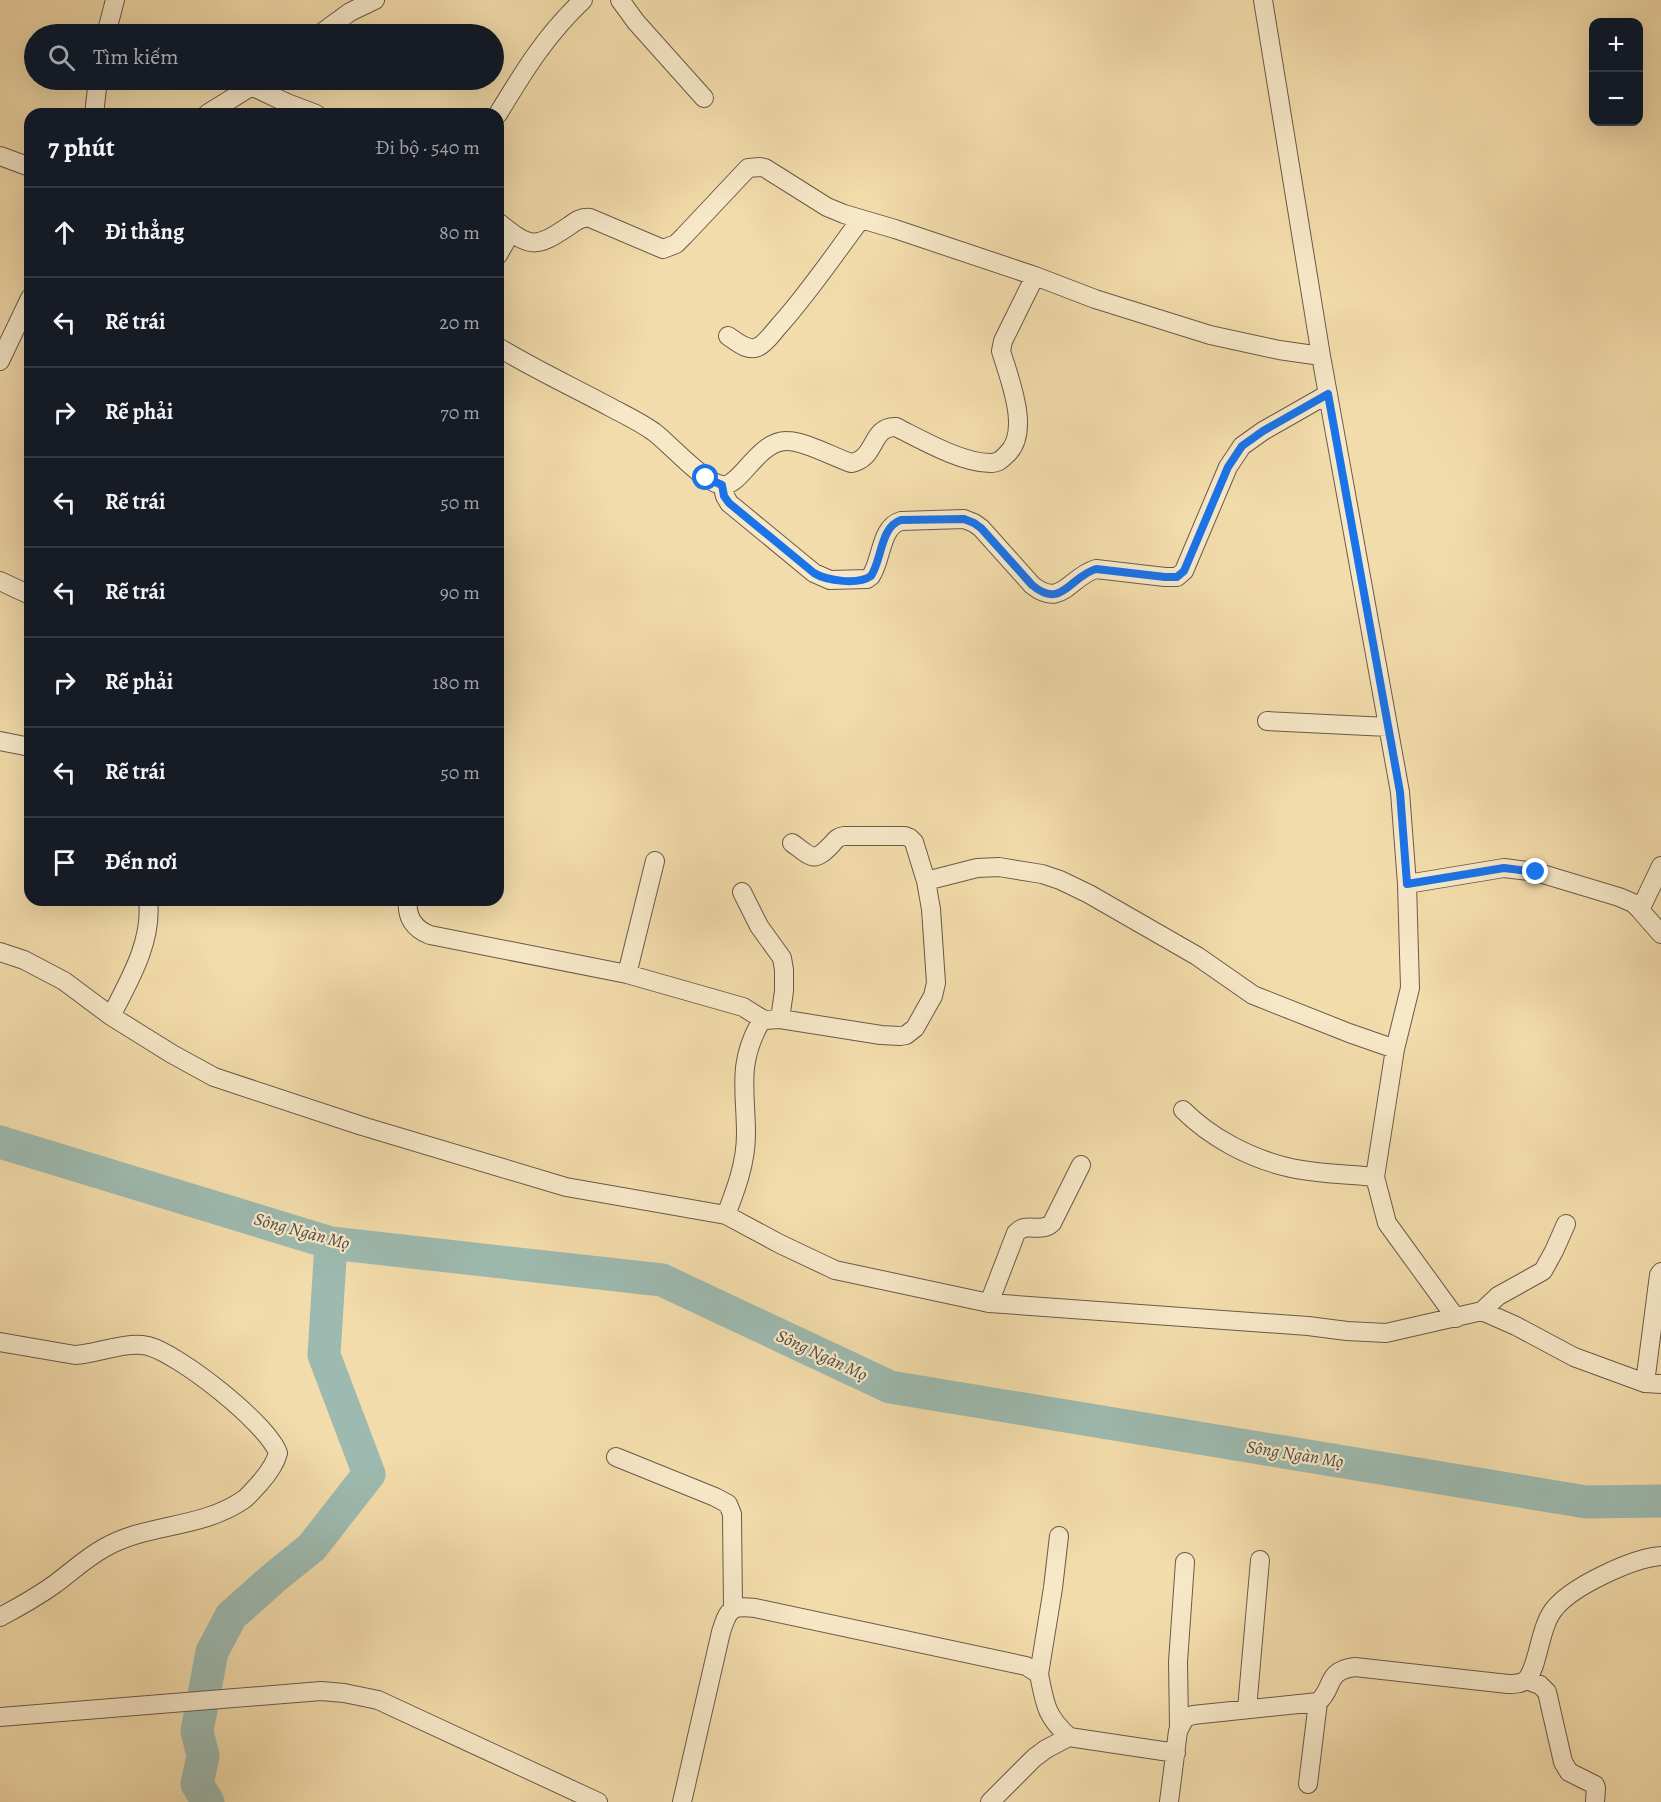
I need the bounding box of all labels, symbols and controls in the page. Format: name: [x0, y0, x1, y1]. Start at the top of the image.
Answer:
map controls: [1589, 18, 1643, 126]
button: +: [1589, 18, 1643, 72]
search box: [24, 24, 504, 90]
icon: search: [45, 41, 78, 74]
text: Tìm kiếm: [93, 42, 179, 72]
button: −: [1589, 72, 1643, 126]
text: 7 phút: [48, 130, 115, 165]
text: Đi bộ · 540 m: [375, 134, 480, 161]
icon: ahead: [48, 216, 81, 249]
text: Đi thẳng: [105, 217, 184, 247]
text: 80 m: [439, 219, 480, 246]
icon: left: [48, 306, 81, 339]
text: Rẽ trái: [105, 307, 166, 337]
text: 20 m: [439, 309, 480, 336]
icon: right: [48, 396, 81, 429]
text: Rẽ phải: [105, 397, 173, 427]
text: 70 m: [440, 399, 480, 426]
route start: [692, 464, 718, 490]
icon: left: [48, 486, 81, 519]
text: Rẽ trái: [105, 487, 166, 517]
text: 50 m: [440, 489, 480, 516]
icon: left: [48, 576, 81, 609]
text: Rẽ trái: [105, 577, 166, 607]
text: 90 m: [440, 579, 480, 606]
icon: right: [48, 666, 81, 699]
text: Rẽ phải: [105, 667, 173, 697]
text: 180 m: [432, 669, 480, 696]
icon: left: [48, 756, 81, 789]
text: Rẽ trái: [105, 757, 166, 787]
text: 50 m: [440, 759, 480, 786]
icon: arrive: [48, 846, 81, 879]
text: Đến nơi: [105, 847, 177, 877]
route end: [1522, 858, 1548, 884]
water label: Sông Ngàn Mọ: [252, 1207, 352, 1255]
water label: Sông Ngàn Mọ: [773, 1323, 871, 1387]
water label: Sông Ngàn Mọ: [1245, 1434, 1345, 1474]

